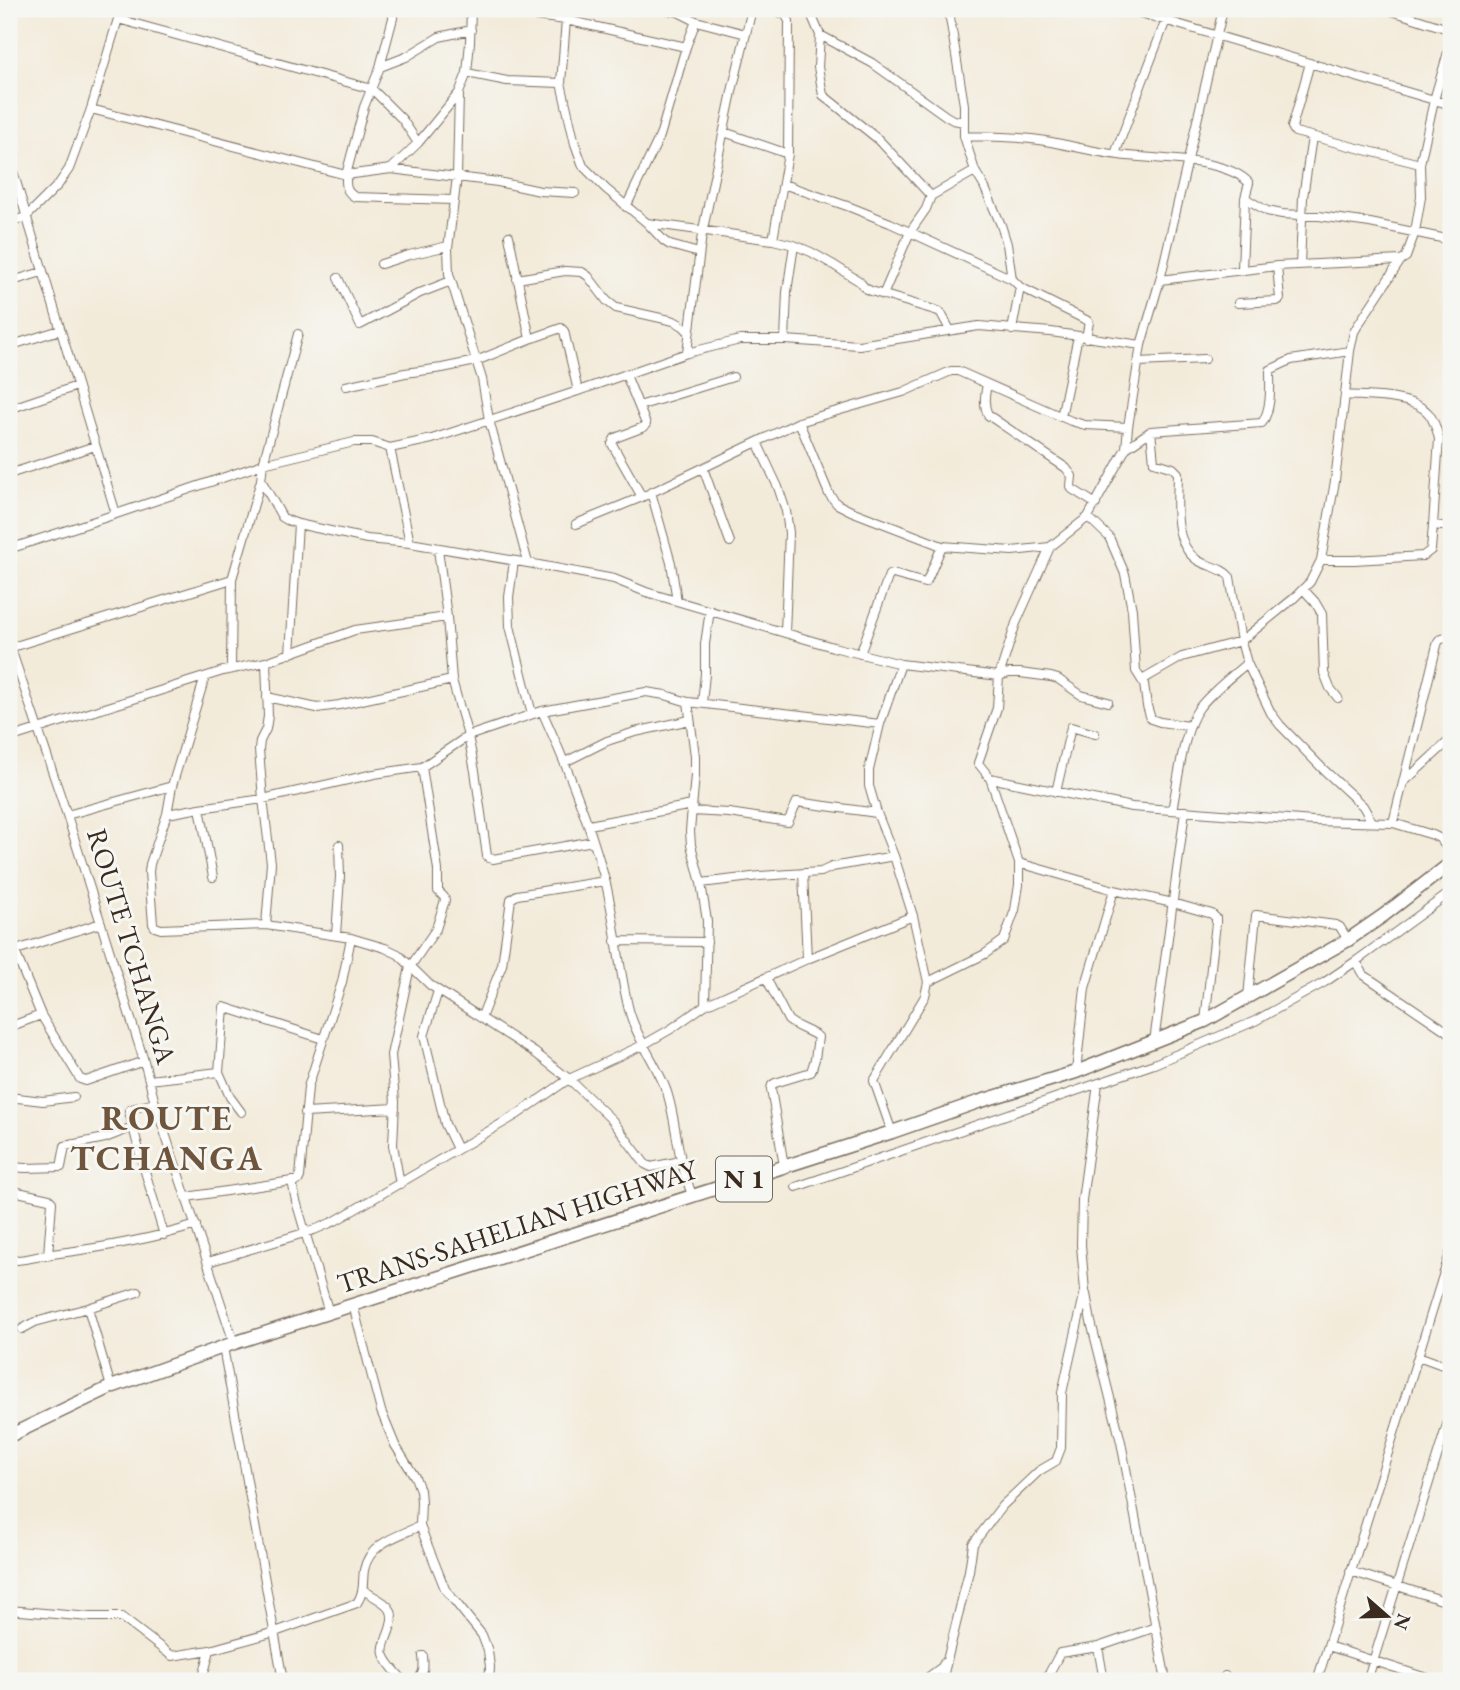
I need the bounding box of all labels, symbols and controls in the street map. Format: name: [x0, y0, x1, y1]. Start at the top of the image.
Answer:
street label: ROUTE TCHANGA: [79, 824, 185, 1069]
district label: ROUTE TCHANGA: [70, 1095, 264, 1180]
street label: TRANS-SAHELIAN HIGHWAY: [332, 1150, 703, 1301]
road number: N 1: [716, 1156, 772, 1202]
north arrow: [1352, 1582, 1422, 1652]
text: N: [1388, 1610, 1417, 1634]

